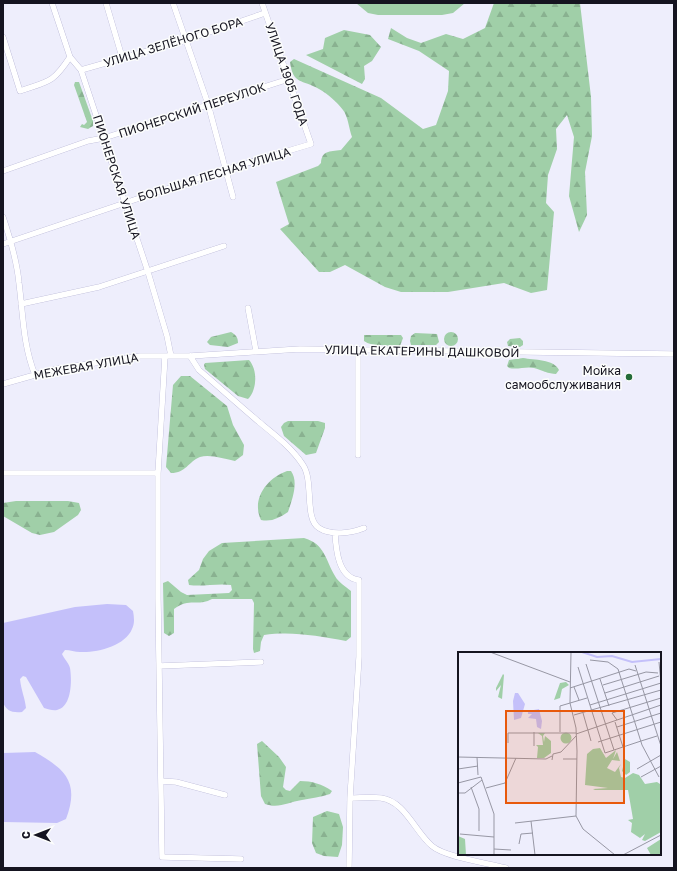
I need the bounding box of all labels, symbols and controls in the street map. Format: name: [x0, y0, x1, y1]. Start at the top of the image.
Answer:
street label: УЛИЦА ЗЕЛЁНОГО БОРА: [102, 14, 244, 70]
street label: УЛИЦА 1905 ГОДА: [262, 20, 312, 128]
street label: ПИОНЕРСКИЙ ПЕРЕУЛОК: [116, 79, 268, 141]
street label: ПИОНЕРСКАЯ УЛИЦА: [90, 113, 144, 241]
street label: БОЛЬШАЯ ЛЕСНАЯ УЛИЦА: [136, 144, 292, 204]
street label: УЛИЦА ЕКАТЕРИНЫ ДАШКОВОЙ: [324, 342, 520, 360]
street label: МЕЖЕВАЯ УЛИЦА: [32, 349, 140, 383]
place label: Мойка самообслуживания: [505, 363, 621, 392]
marker: Мойка самообслуживания: [624, 372, 634, 382]
inset map: [458, 652, 661, 855]
north arrow: [16, 815, 56, 855]
text: С: [19, 831, 32, 839]

